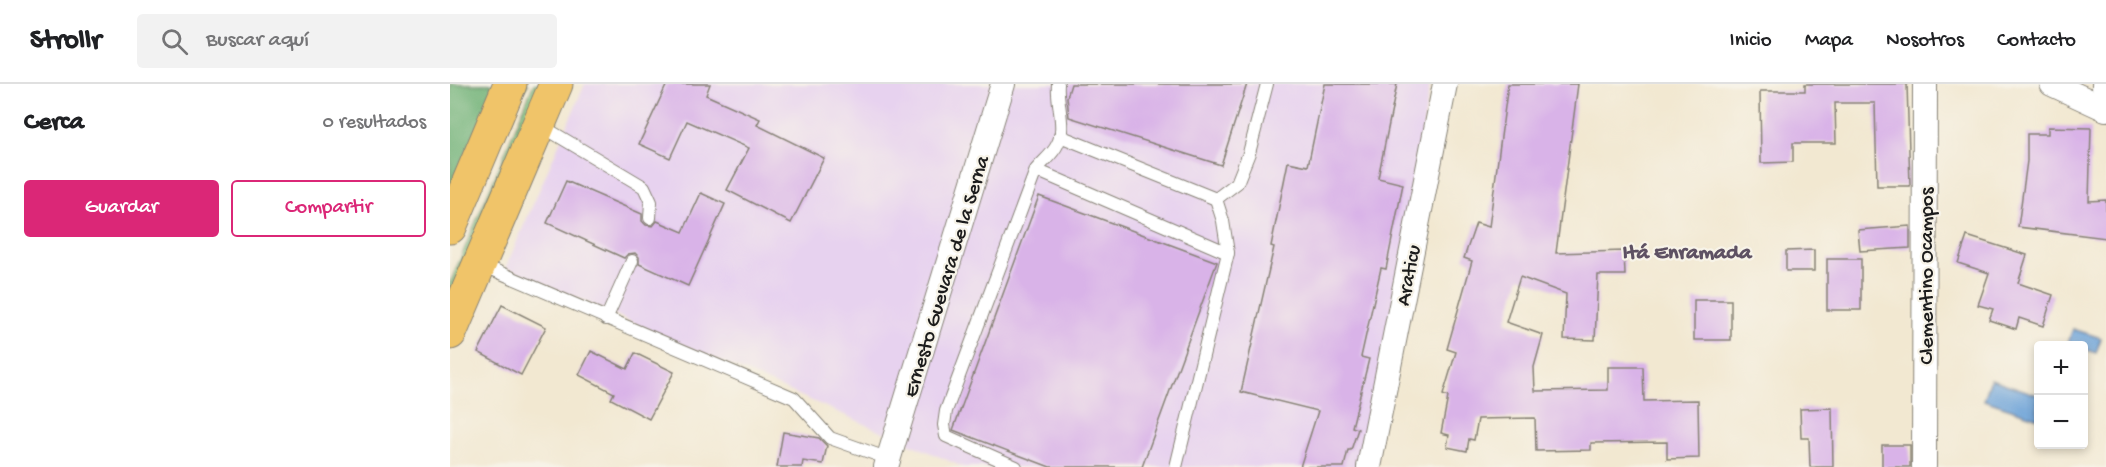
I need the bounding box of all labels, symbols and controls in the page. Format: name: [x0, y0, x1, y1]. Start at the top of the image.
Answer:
search box: [137, 14, 557, 68]
text: Strollr: [30, 25, 101, 58]
icon: search: [158, 25, 191, 58]
text: Buscar aquí: [206, 28, 309, 54]
text: Inicio: [1730, 29, 1772, 54]
text: Mapa: [1805, 29, 1853, 54]
text: Nosotros: [1886, 29, 1964, 54]
text: Contacto: [1997, 29, 2076, 54]
text: Cerca: [24, 108, 84, 139]
text: 0 resultados: [323, 112, 426, 135]
street label: Ernesto Guevara de la Serna: [900, 152, 997, 401]
button: Guardar: [24, 180, 219, 237]
button: Compartir: [231, 180, 426, 237]
street label: Clementino Ocampos: [1916, 186, 1941, 364]
district label: Itá Enramada: [1623, 241, 1753, 267]
street label: Araticu: [1392, 243, 1429, 308]
map controls: [2034, 341, 2088, 449]
button: +: [2034, 341, 2088, 395]
button: −: [2034, 395, 2088, 449]

